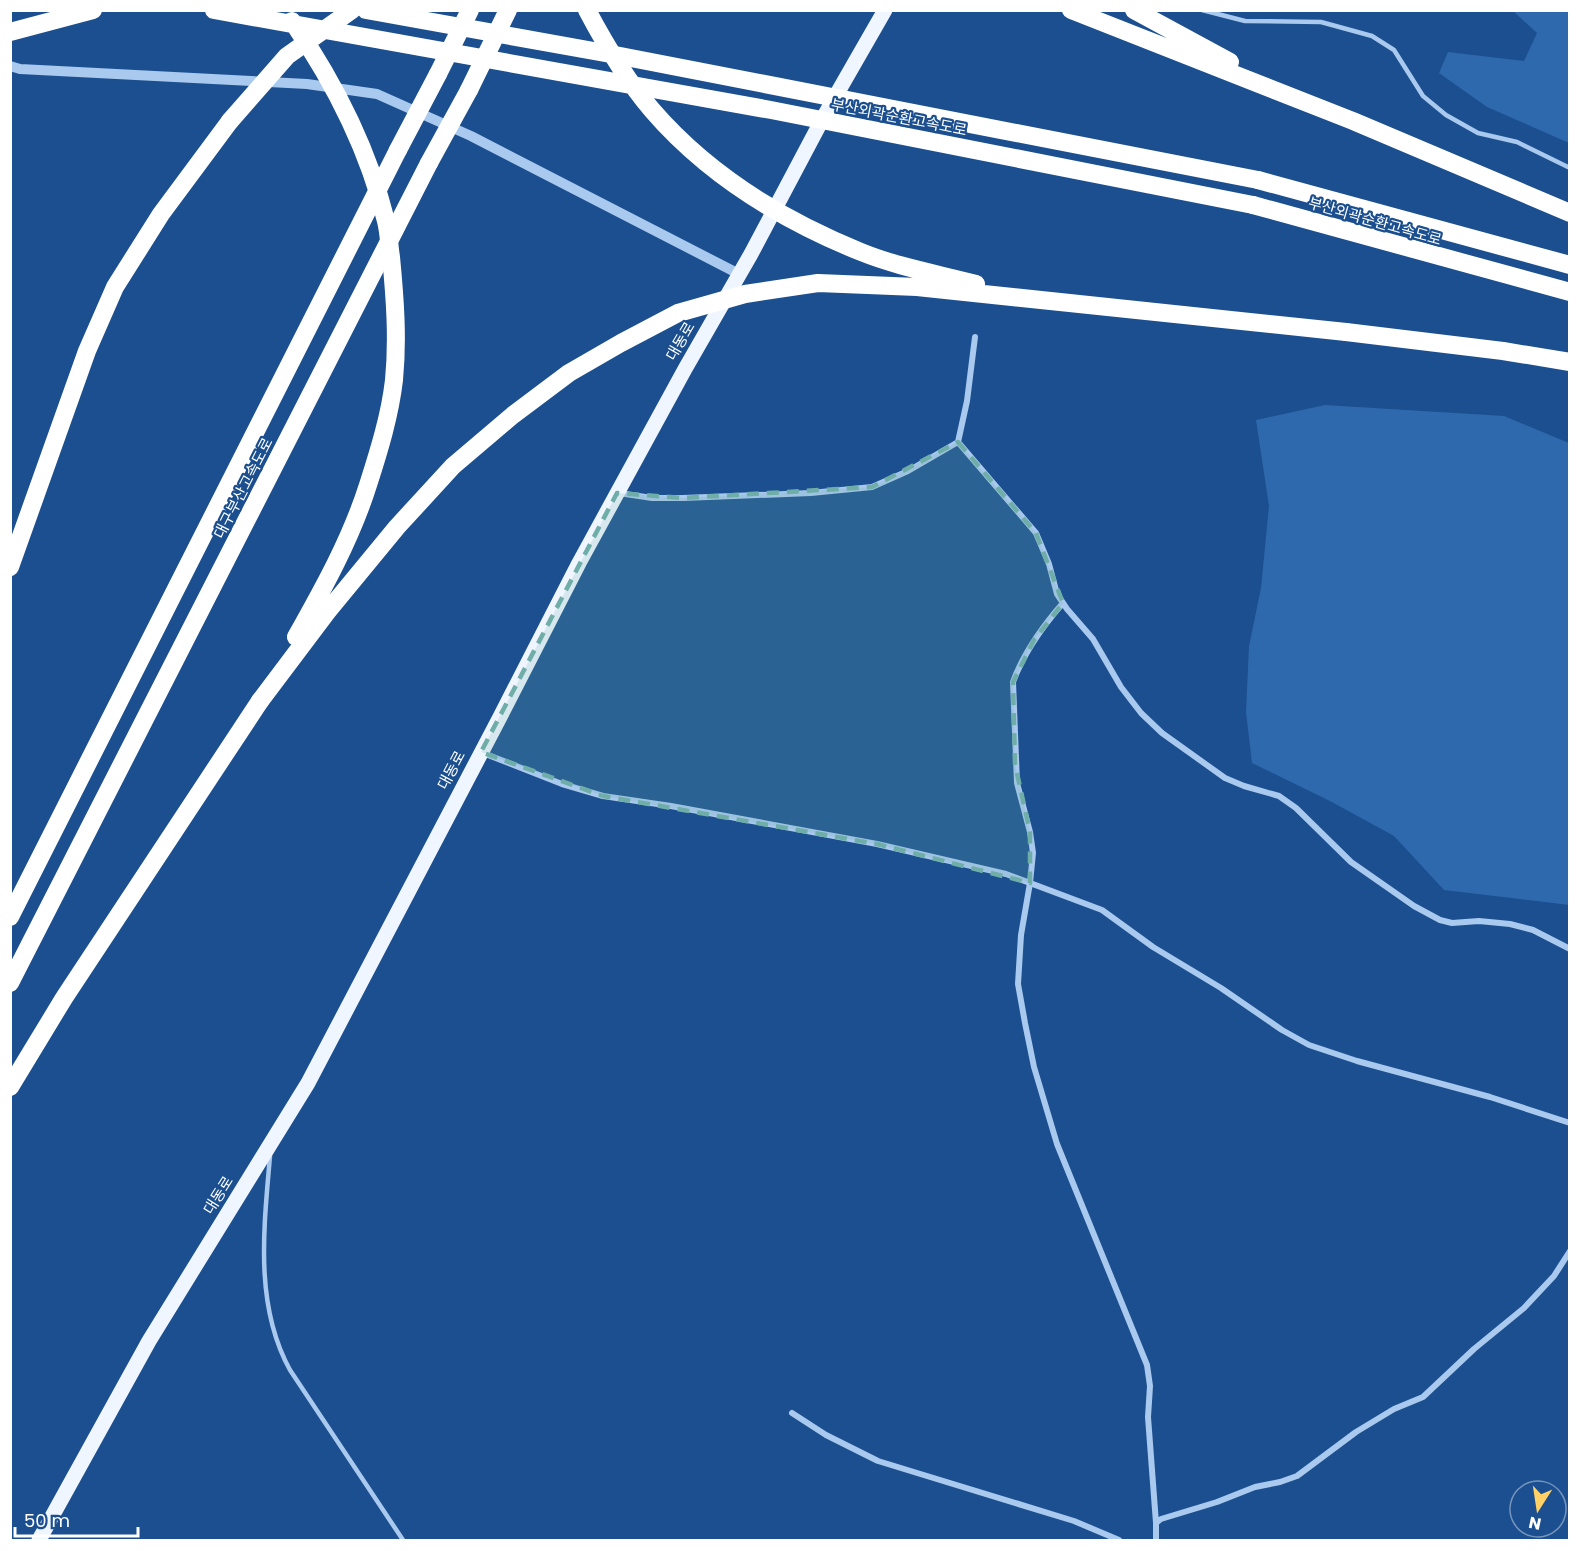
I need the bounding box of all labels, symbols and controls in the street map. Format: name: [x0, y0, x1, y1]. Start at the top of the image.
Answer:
street label: 부산외곽순환고속도로: [829, 94, 969, 140]
street label: 부산외곽순환고속도로: [1306, 192, 1444, 250]
street label: 대동로: [661, 318, 699, 364]
street label: 대구부산고속도로: [209, 434, 277, 542]
street label: 대동로: [432, 747, 470, 793]
street label: 대동로: [198, 1172, 238, 1218]
north arrow: [1508, 1479, 1568, 1539]
scale bar: [15, 1500, 138, 1538]
text: 50 m: [24, 1508, 70, 1533]
text: N: [1527, 1511, 1543, 1536]

